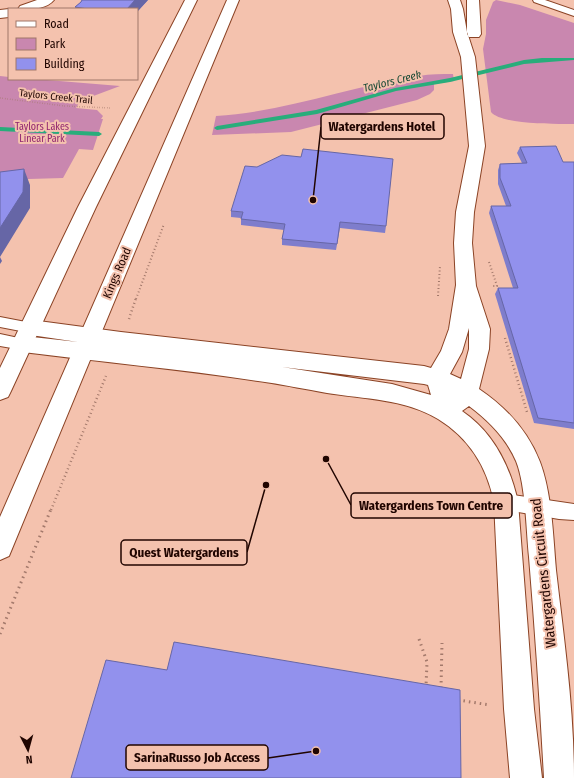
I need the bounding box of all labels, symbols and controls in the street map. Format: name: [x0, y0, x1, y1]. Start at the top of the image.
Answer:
legend: [8, 8, 138, 80]
text: Road: [44, 17, 69, 31]
text: Park: [44, 37, 66, 51]
text: Building: [44, 57, 85, 71]
water label: Taylors Creek: [362, 68, 423, 95]
street label: Taylors Creek Trail: [19, 87, 94, 107]
callout: Watergardens Hotel: [321, 114, 444, 139]
text: Watergardens Hotel: [329, 119, 436, 134]
park label: Taylors Lakes Linear Park: [15, 121, 69, 145]
street label: Kings Road: [100, 245, 134, 301]
callout: Watergardens Town Centre: [351, 493, 512, 518]
street label: Watergardens Circuit Road: [527, 497, 560, 649]
text: Watergardens Town Centre: [359, 498, 503, 513]
callout: Quest Watergardens: [121, 540, 247, 565]
text: Quest Watergardens: [129, 545, 239, 560]
north arrow: [8, 730, 48, 770]
callout: SarinaRusso Job Access: [126, 745, 268, 770]
text: SarinaRusso Job Access: [134, 750, 260, 765]
text: N: [25, 753, 33, 766]

